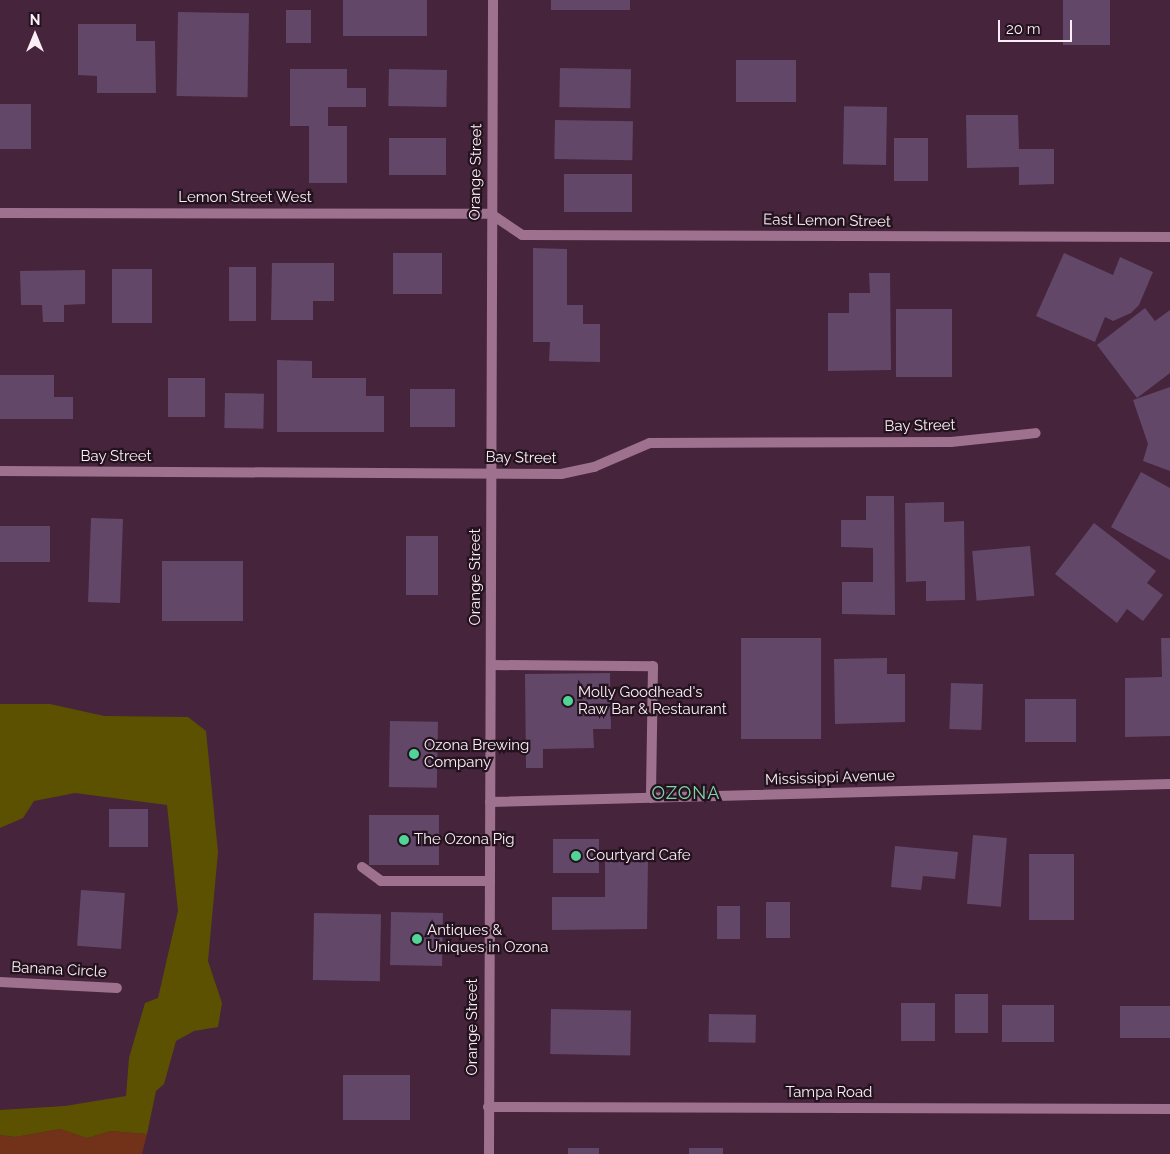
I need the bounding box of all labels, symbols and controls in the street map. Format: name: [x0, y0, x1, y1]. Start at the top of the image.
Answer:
north arrow: [10, 10, 60, 60]
scale bar: [1000, 10, 1074, 42]
text: N: [30, 12, 40, 28]
text: 20 m: [1006, 20, 1041, 38]
street label: Orange Street: [466, 123, 486, 221]
street label: Lemon Street West: [178, 189, 312, 207]
street label: East Lemon Street: [763, 211, 891, 231]
street label: Bay Street: [884, 416, 956, 436]
street label: Bay Street: [80, 448, 152, 466]
street label: Bay Street: [485, 448, 557, 468]
street label: Orange Street: [467, 529, 485, 625]
place label: Molly Goodhead's Raw Bar & Restaurant: [578, 683, 728, 718]
marker: Molly Goodhead's Raw Bar & Restaurant: [562, 695, 574, 707]
place label: Ozona Brewing Company: [424, 736, 529, 771]
marker: Ozona Brewing Company: [408, 748, 420, 760]
street label: Mississippi Avenue: [765, 767, 895, 789]
district label: OZONA: [651, 782, 721, 804]
place label: The Ozona Pig: [414, 831, 515, 849]
marker: The Ozona Pig: [398, 834, 410, 846]
place label: Courtyard Cafe: [586, 847, 691, 865]
marker: Courtyard Cafe: [570, 850, 582, 862]
place label: Antiques & Uniques in Ozona: [427, 921, 548, 956]
marker: Antiques & Uniques in Ozona: [411, 933, 423, 945]
street label: Banana Circle: [11, 959, 107, 981]
street label: Orange Street: [464, 979, 482, 1075]
street label: Tampa Road: [786, 1084, 872, 1102]

